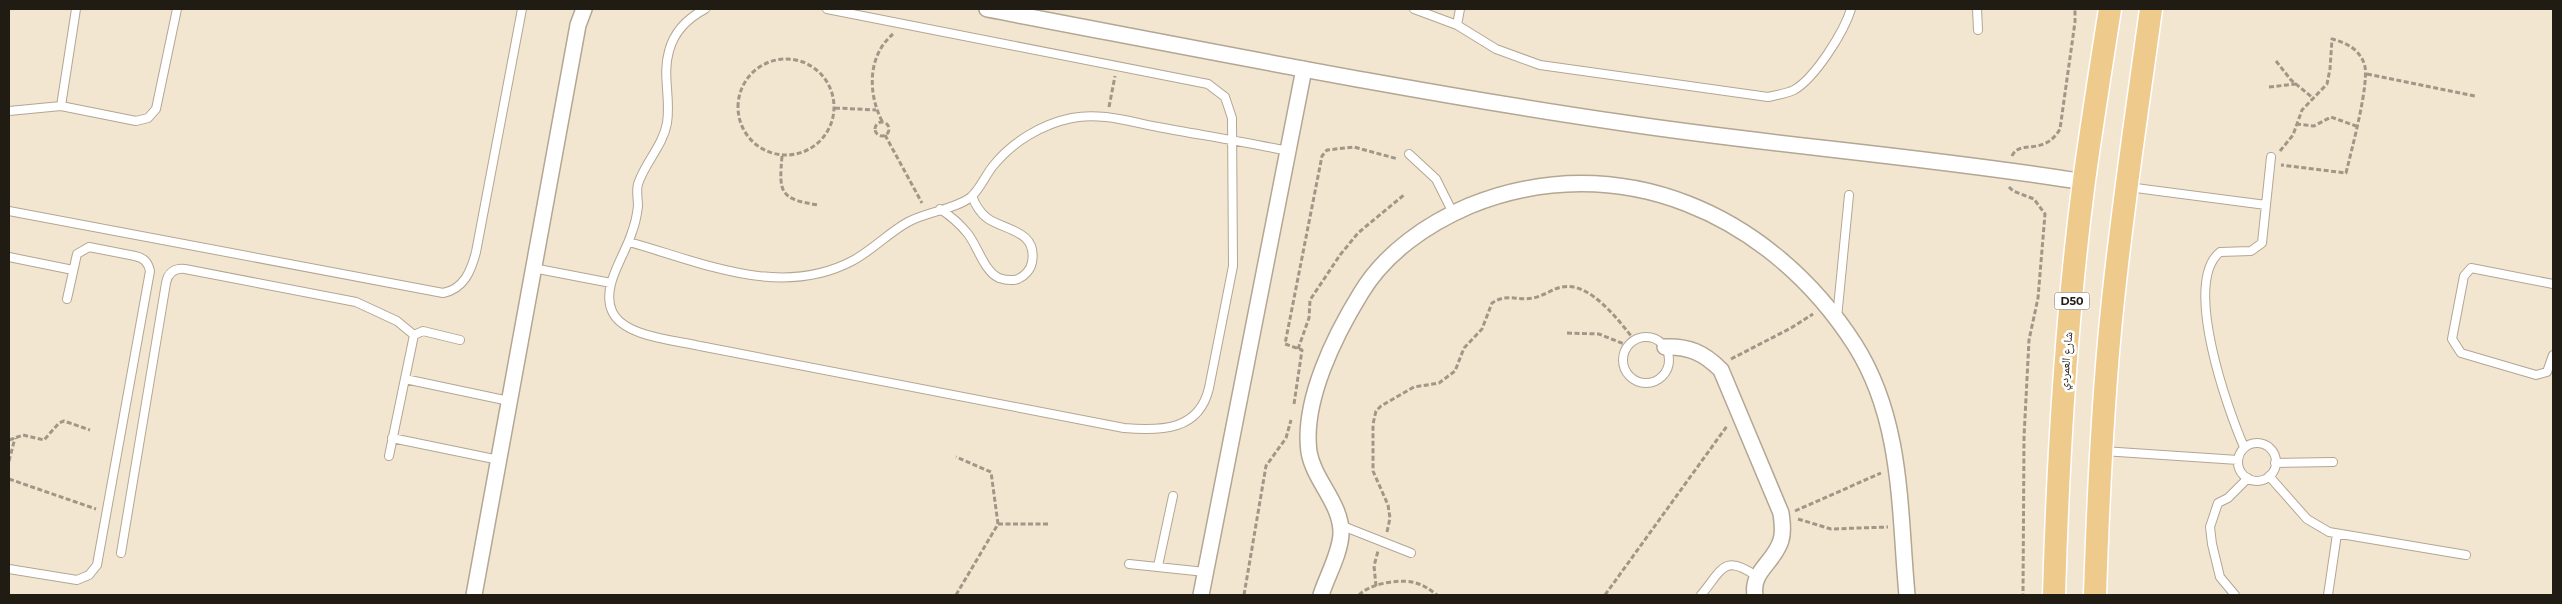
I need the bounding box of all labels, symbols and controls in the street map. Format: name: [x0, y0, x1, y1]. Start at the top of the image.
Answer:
road number: D50: [2054, 292, 2090, 310]
street label: شارع العمردي: [2055, 331, 2079, 391]

